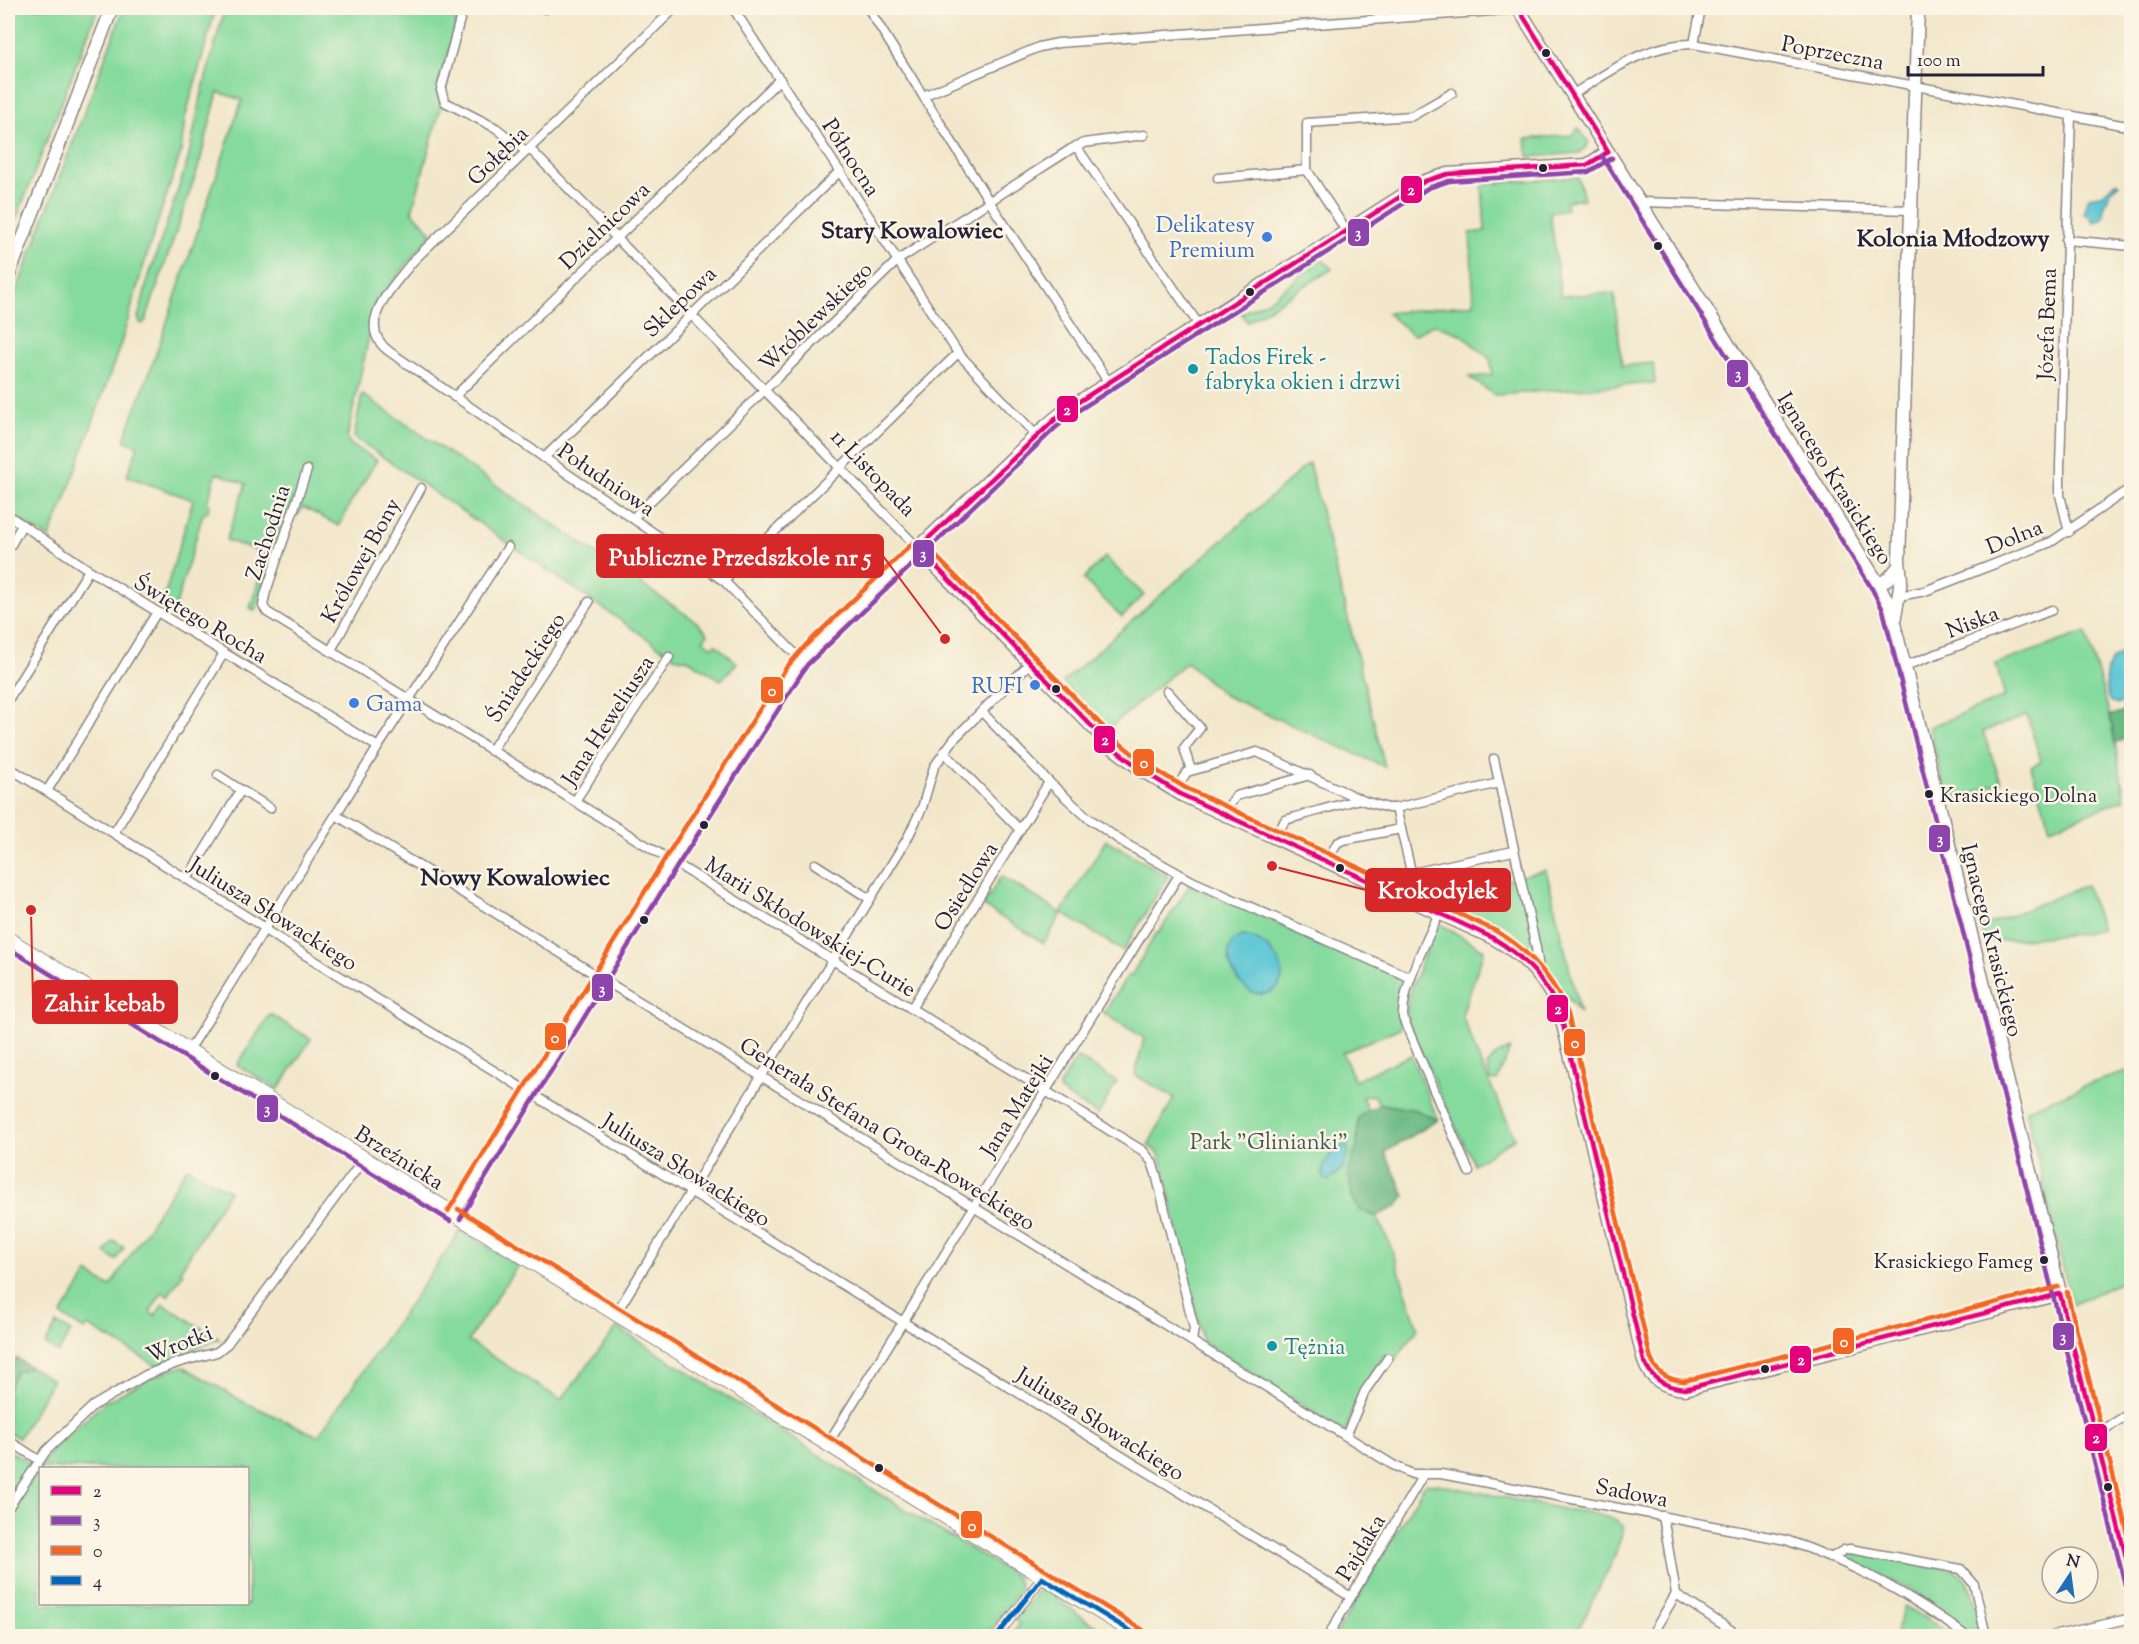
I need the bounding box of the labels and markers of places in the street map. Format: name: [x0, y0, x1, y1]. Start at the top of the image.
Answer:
unlabelled marker: [1540, 47, 1552, 59]
unlabelled marker: [1537, 162, 1549, 174]
place label: Delikatesy Premium: [1156, 211, 1255, 268]
marker: Delikatesy Premium: [1260, 230, 1274, 244]
unlabelled marker: [1652, 240, 1664, 252]
unlabelled marker: [1244, 286, 1256, 298]
place label: Tados Firek - fabryka okien i drzwi: [1205, 343, 1401, 400]
marker: Tados Firek - fabryka okien i drzwi: [1186, 362, 1200, 376]
callout: Publiczne Przedszkole nr 5: [597, 535, 883, 577]
place label: RUFI: [971, 672, 1023, 704]
marker: RUFI: [1028, 678, 1042, 692]
unlabelled marker: [1050, 683, 1062, 695]
place label: Gama: [366, 690, 422, 722]
marker: Gama: [347, 696, 361, 710]
place label: Krasickiego Dolna: [1940, 783, 2097, 812]
marker: Krasickiego Dolna: [1923, 788, 1935, 800]
unlabelled marker: [698, 819, 710, 831]
unlabelled marker: [1334, 862, 1346, 874]
callout: Krokodylek: [1366, 869, 1510, 911]
unlabelled marker: [638, 914, 650, 926]
callout: Zahir kebab: [33, 981, 177, 1023]
unlabelled marker: [209, 1070, 221, 1082]
place label: Krasickiego Fameg: [1874, 1249, 2033, 1278]
marker: Krasickiego Fameg: [2038, 1254, 2050, 1266]
place label: Tężnia: [1284, 1333, 1346, 1365]
marker: Tężnia: [1265, 1339, 1279, 1353]
unlabelled marker: [1759, 1363, 1771, 1375]
unlabelled marker: [873, 1462, 885, 1474]
unlabelled marker: [2102, 1481, 2114, 1493]

